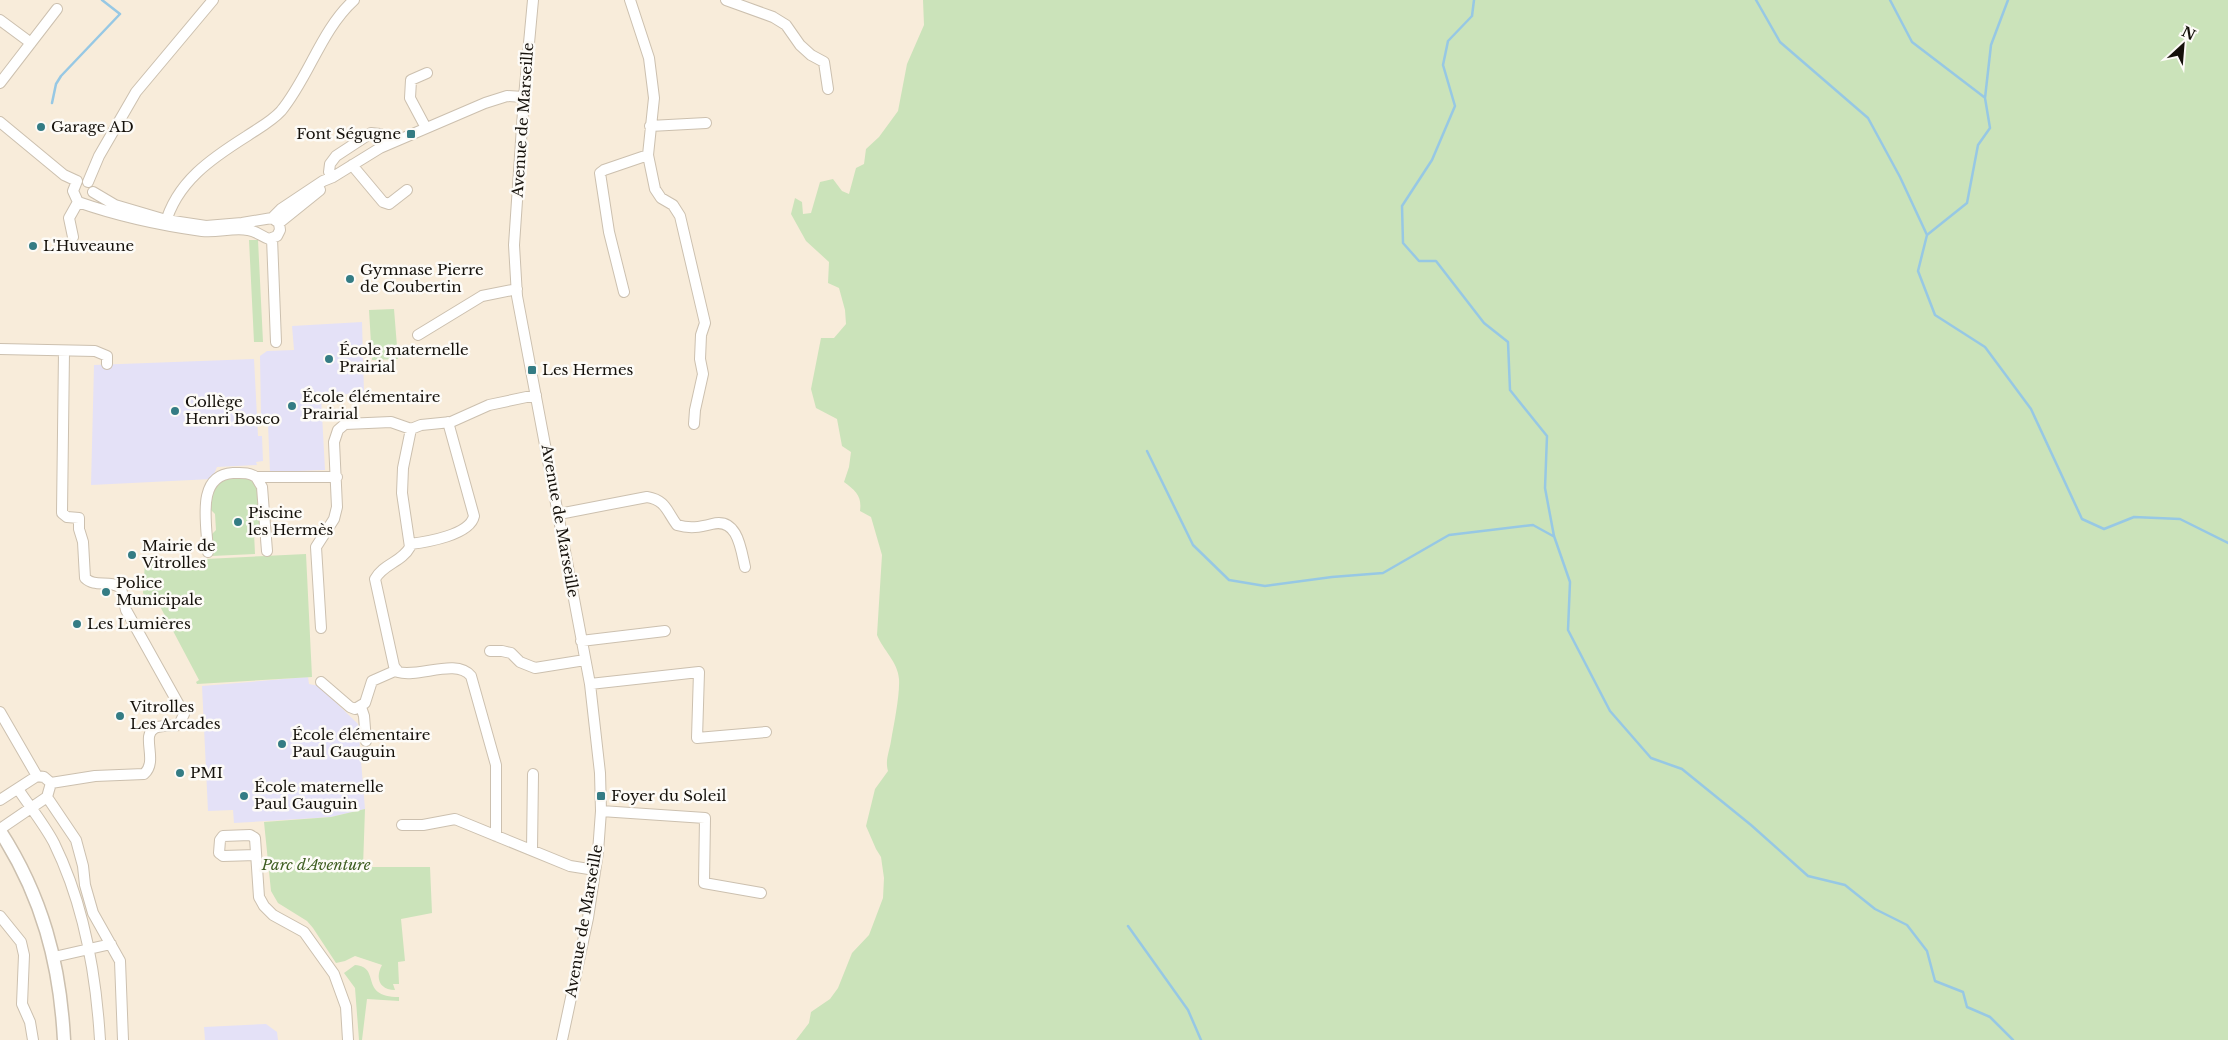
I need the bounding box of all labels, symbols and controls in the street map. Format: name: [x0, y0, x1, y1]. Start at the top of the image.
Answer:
north arrow: [2158, 20, 2208, 70]
text: N: [2179, 22, 2199, 44]
street label: Avenue de Marseille: [508, 42, 537, 199]
place label: Garage AD: [51, 117, 134, 136]
marker: Garage AD: [35, 121, 47, 133]
place label: Font Ségugne: [296, 124, 401, 143]
marker: Font Ségugne: [405, 128, 417, 140]
place label: L'Huveaune: [43, 236, 134, 255]
marker: L'Huveaune: [27, 240, 39, 252]
place label: Gymnase Pierre de Coubertin: [360, 260, 484, 296]
marker: Gymnase Pierre de Coubertin: [344, 273, 356, 285]
place label: École maternelle Prairial: [339, 340, 469, 376]
marker: École maternelle Prairial: [323, 353, 335, 365]
place label: Les Hermes: [542, 360, 634, 379]
marker: Les Hermes: [526, 364, 538, 376]
place label: École élémentaire Prairial: [302, 387, 440, 423]
place label: Collège Henri Bosco: [185, 392, 280, 428]
marker: École élémentaire Prairial: [286, 400, 298, 412]
marker: Collège Henri Bosco: [169, 405, 181, 417]
street label: Avenue de Marseille: [537, 442, 583, 599]
place label: Piscine les Hermès: [248, 503, 334, 539]
marker: Piscine les Hermès: [232, 516, 244, 528]
place label: Mairie de Vitrolles: [141, 536, 216, 572]
marker: Mairie de Vitrolles: [126, 549, 138, 561]
place label: Police Municipale: [116, 573, 203, 609]
marker: Police Municipale: [100, 586, 112, 598]
place label: Les Lumières: [87, 614, 191, 633]
marker: Les Lumières: [71, 618, 83, 630]
place label: Vitrolles Les Arcades: [129, 697, 221, 733]
marker: Vitrolles Les Arcades: [114, 710, 126, 722]
place label: École élémentaire Paul Gauguin: [292, 725, 430, 761]
marker: École élémentaire Paul Gauguin: [276, 738, 288, 750]
place label: PMI: [190, 763, 223, 782]
marker: PMI: [174, 767, 186, 779]
place label: École maternelle Paul Gauguin: [254, 777, 384, 813]
place label: Foyer du Soleil: [611, 786, 726, 805]
marker: École maternelle Paul Gauguin: [238, 790, 250, 802]
marker: Foyer du Soleil: [595, 790, 607, 802]
street label: Avenue de Marseille: [561, 843, 606, 1000]
park label: Parc d'Aventure: [260, 855, 371, 874]

